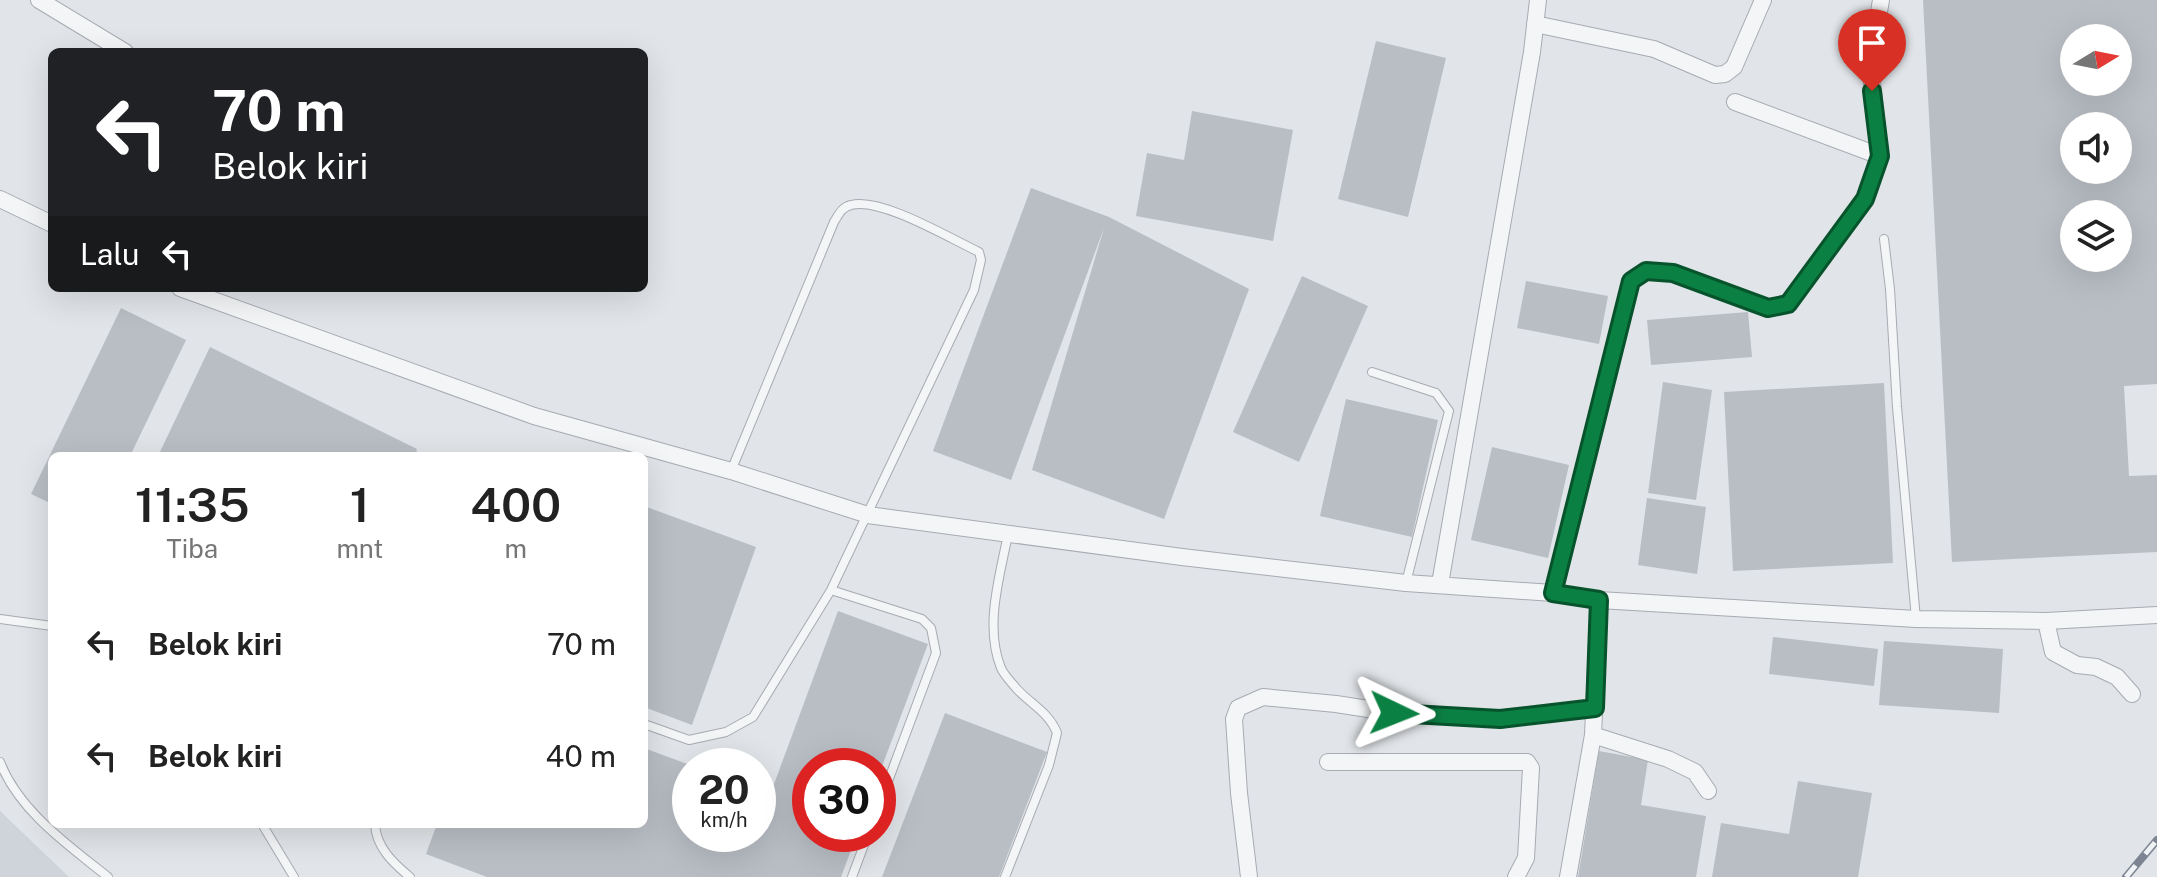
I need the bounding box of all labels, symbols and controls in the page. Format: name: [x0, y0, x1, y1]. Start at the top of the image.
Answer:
pin: [1838, 9, 1906, 91]
icon: arrive: [1850, 21, 1894, 65]
north arrow: [2060, 24, 2132, 96]
map controls: [2060, 24, 2132, 272]
text: 70 m: [212, 78, 345, 144]
icon: left: [80, 80, 184, 184]
button: sound: [2060, 112, 2132, 184]
text: Belok kiri: [212, 145, 368, 187]
button: layers: [2060, 200, 2132, 272]
icon: left: [155, 232, 199, 276]
text: Lalu: [80, 236, 139, 272]
text: 11:35: [135, 476, 250, 533]
text: 1: [350, 476, 370, 533]
text: 400: [470, 476, 561, 533]
text: Tiba: [166, 533, 218, 564]
text: mnt: [336, 533, 383, 564]
text: m: [504, 533, 527, 564]
icon: left: [80, 622, 124, 666]
text: Belok kiri: [148, 626, 282, 662]
text: 70 m: [547, 626, 616, 662]
position arrow: [1352, 671, 1436, 755]
icon: left: [80, 734, 124, 778]
text: Belok kiri: [148, 738, 282, 774]
text: 40 m: [546, 738, 616, 774]
speed limit sign: 30: [792, 748, 896, 852]
text: 20: [698, 766, 750, 813]
text: km/h: [700, 808, 748, 832]

